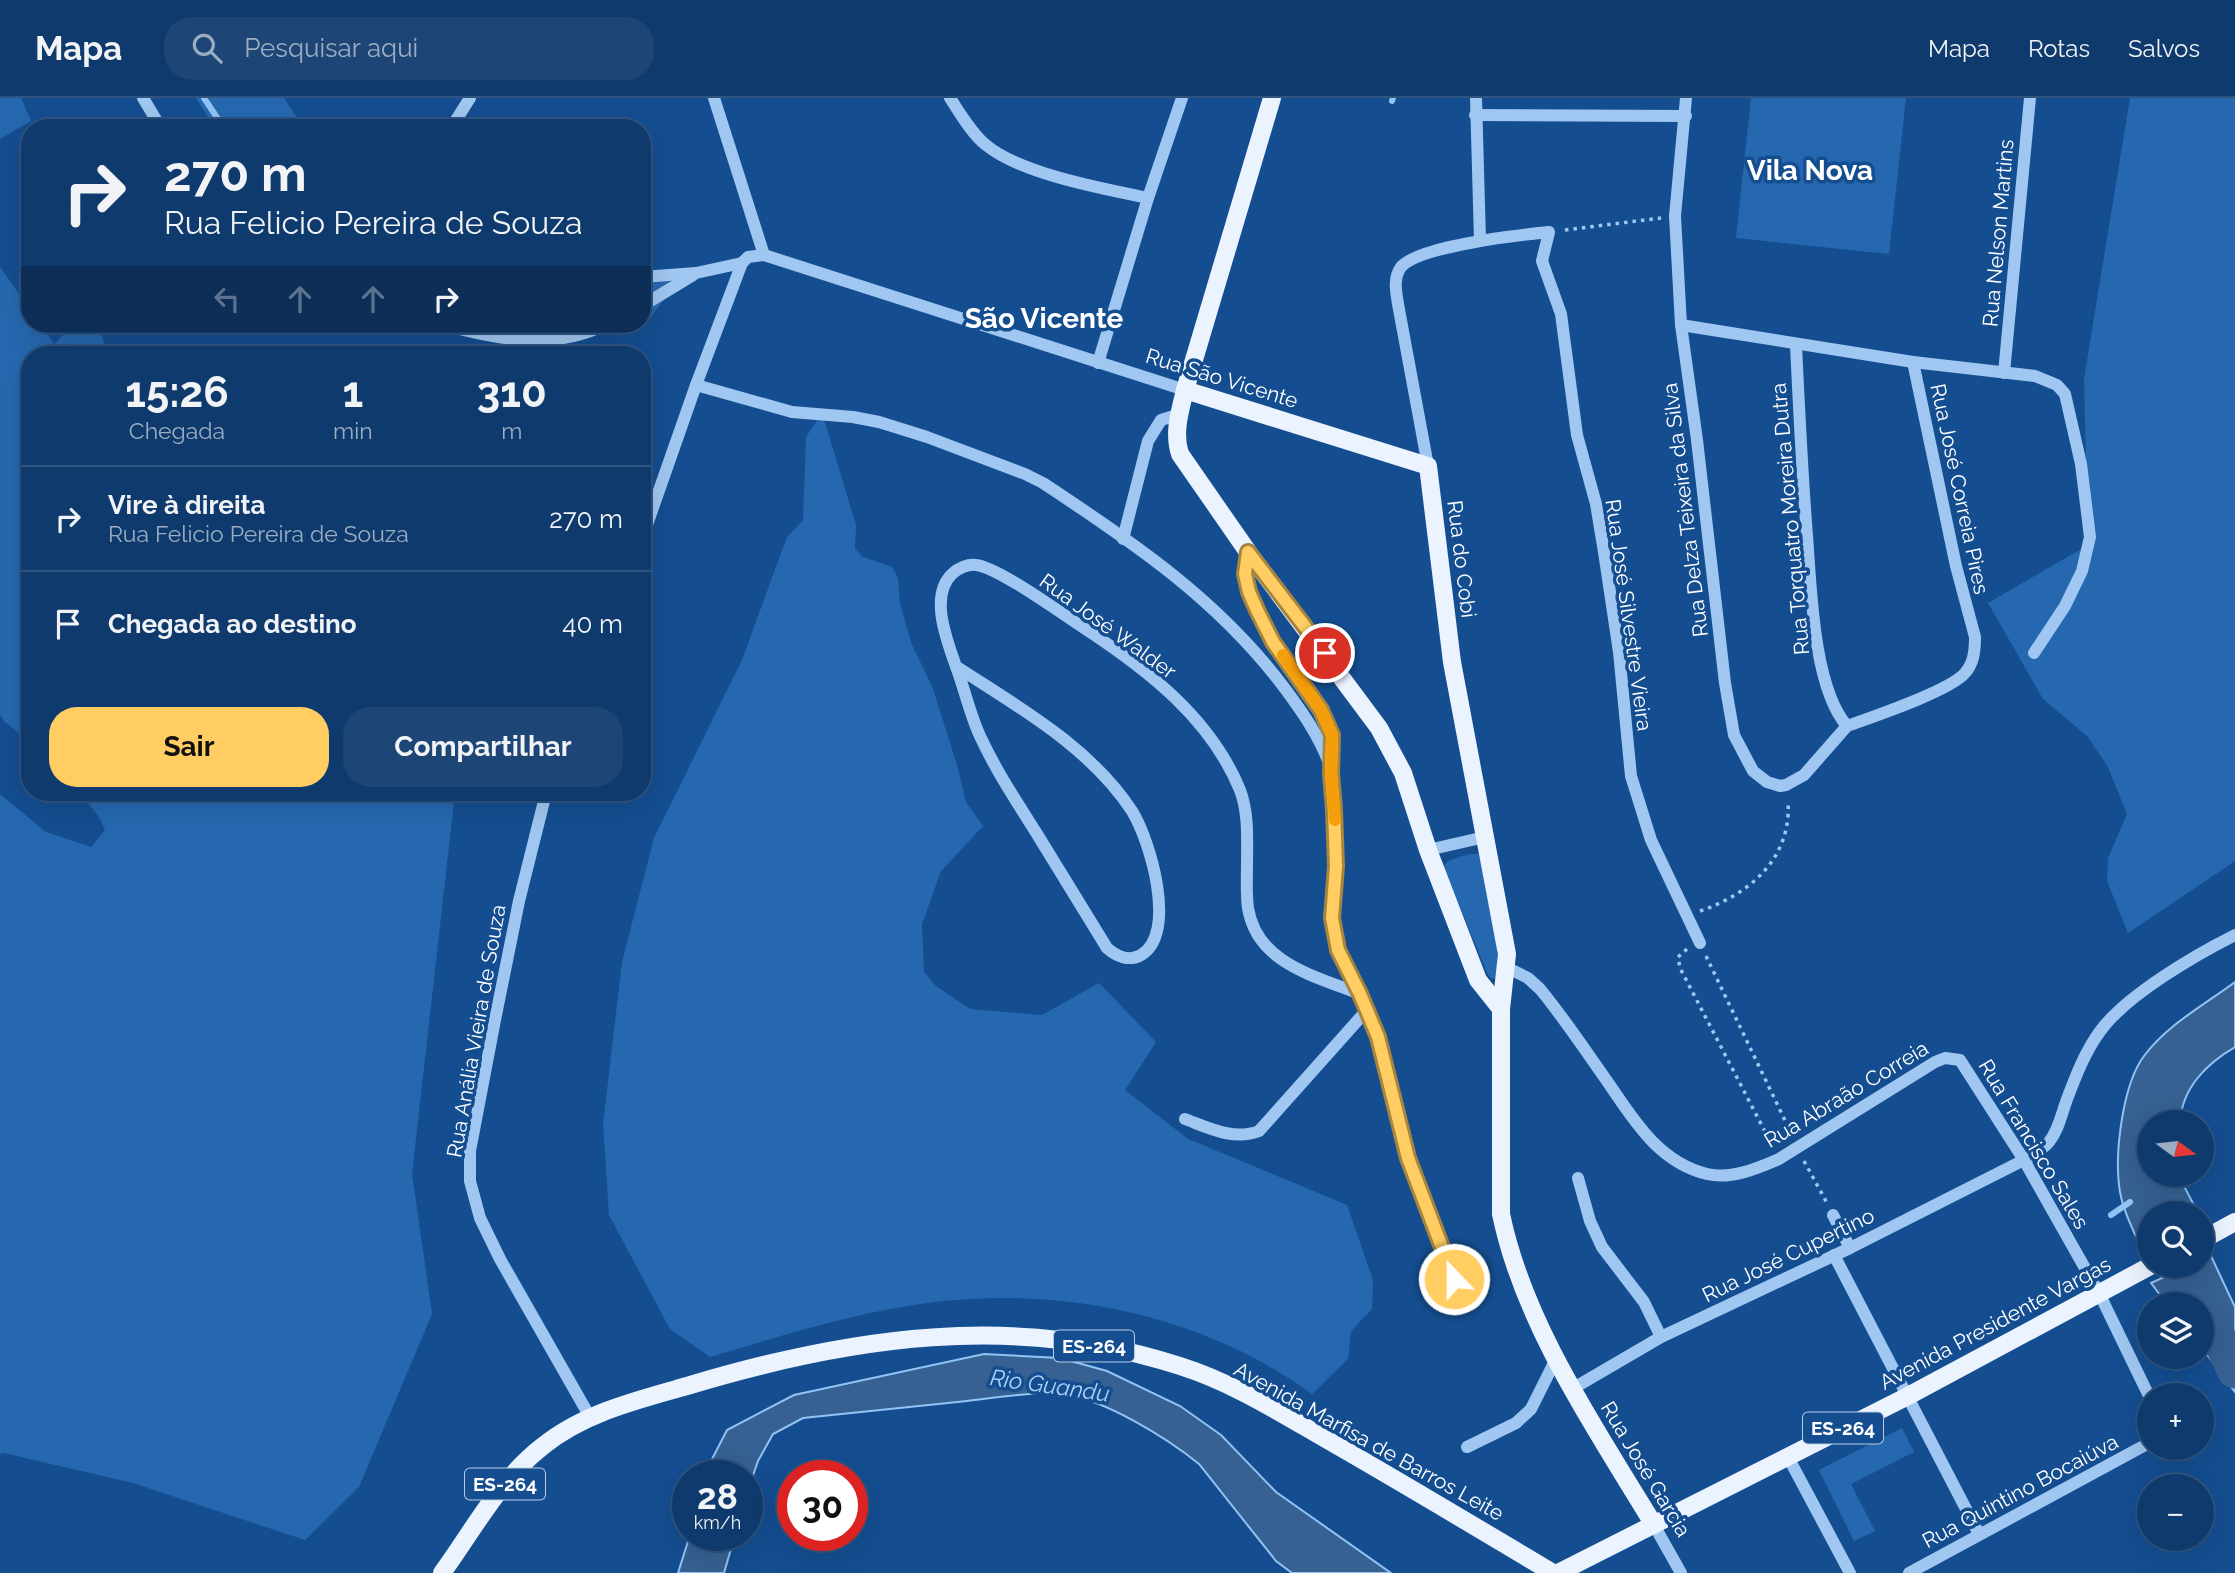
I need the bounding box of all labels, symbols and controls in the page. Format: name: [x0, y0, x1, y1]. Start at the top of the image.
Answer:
search box: [164, 17, 654, 80]
text: Mapa: [35, 29, 122, 68]
icon: search: [188, 29, 226, 67]
text: Pesquisar aqui: [244, 33, 418, 63]
text: Mapa: [1928, 34, 1990, 63]
text: Rotas: [2028, 34, 2090, 63]
text: Salvos: [2128, 34, 2200, 63]
street label: Rua Nelson Martins: [1977, 138, 2019, 328]
text: 270 m: [164, 145, 307, 202]
icon: right: [49, 147, 140, 238]
district label: Vila Nova: [1747, 154, 1873, 187]
text: Rua Felicio Pereira de Souza: [164, 204, 582, 241]
icon: left: [208, 280, 246, 318]
icon: ahead: [281, 280, 319, 318]
icon: ahead: [354, 280, 392, 318]
icon: right: [427, 280, 465, 318]
district label: São Vicente: [965, 302, 1124, 335]
street label: Rua São Vicente: [1143, 343, 1301, 413]
text: 15:26: [125, 368, 229, 417]
text: 1: [342, 368, 363, 417]
text: 310: [477, 368, 547, 417]
street label: Rua José Correia Pires: [1925, 381, 1995, 597]
street label: Rua Delza Teixeira da Silva: [1657, 382, 1713, 638]
street label: Rua Torquatro Moreira Dutra: [1766, 382, 1814, 656]
text: Chegada: [129, 417, 225, 444]
text: min: [333, 417, 373, 444]
text: m: [501, 417, 522, 444]
text: Vire à direita: [108, 490, 265, 520]
street label: Rua José Silvestre Vieira: [1600, 497, 1658, 733]
street label: Rua do Cobi: [1442, 499, 1482, 619]
icon: right: [49, 500, 87, 538]
text: 270 m: [549, 504, 623, 534]
text: Rua Felicio Pereira de Souza: [108, 520, 409, 547]
street label: Rua José Walder: [1035, 568, 1182, 684]
icon: arrive: [49, 605, 87, 643]
text: Chegada ao destino: [108, 609, 357, 639]
text: 40 m: [562, 609, 623, 639]
pin: [1295, 623, 1355, 683]
icon: arrive: [1306, 634, 1344, 672]
button: Sair: [49, 707, 329, 787]
button: Compartilhar: [343, 707, 623, 787]
street label: Rua Anália Vieira de Souza: [441, 903, 511, 1159]
street label: Rua Abraão Correia: [1759, 1035, 1933, 1153]
street label: Rua Francisco Sales: [1974, 1055, 2094, 1233]
north arrow: [2137, 1110, 2214, 1186]
map controls: [2137, 1110, 2214, 1551]
button: search: [2137, 1201, 2214, 1278]
street label: Rua José Cupertino: [1698, 1202, 1878, 1308]
position arrow: [1417, 1242, 1491, 1316]
street label: Avenida Presidente Vargas: [1875, 1251, 2115, 1395]
button: layers: [2137, 1292, 2214, 1369]
road number: ES-264: [1054, 1330, 1134, 1362]
street label: Avenida Marfisa de Barros Leite: [1230, 1356, 1508, 1526]
water label: Rio Guandu: [988, 1363, 1112, 1407]
button: +: [2137, 1383, 2214, 1460]
street label: Rua José Garcia: [1596, 1397, 1696, 1541]
road number: ES-264: [1803, 1412, 1883, 1444]
street label: Rua Quintino Bocaiúva: [1918, 1429, 2122, 1553]
speed limit sign: 30: [777, 1460, 868, 1551]
road number: ES-264: [465, 1468, 545, 1500]
button: −: [2137, 1474, 2214, 1551]
text: 28: [697, 1476, 738, 1517]
text: km/h: [694, 1512, 741, 1533]

